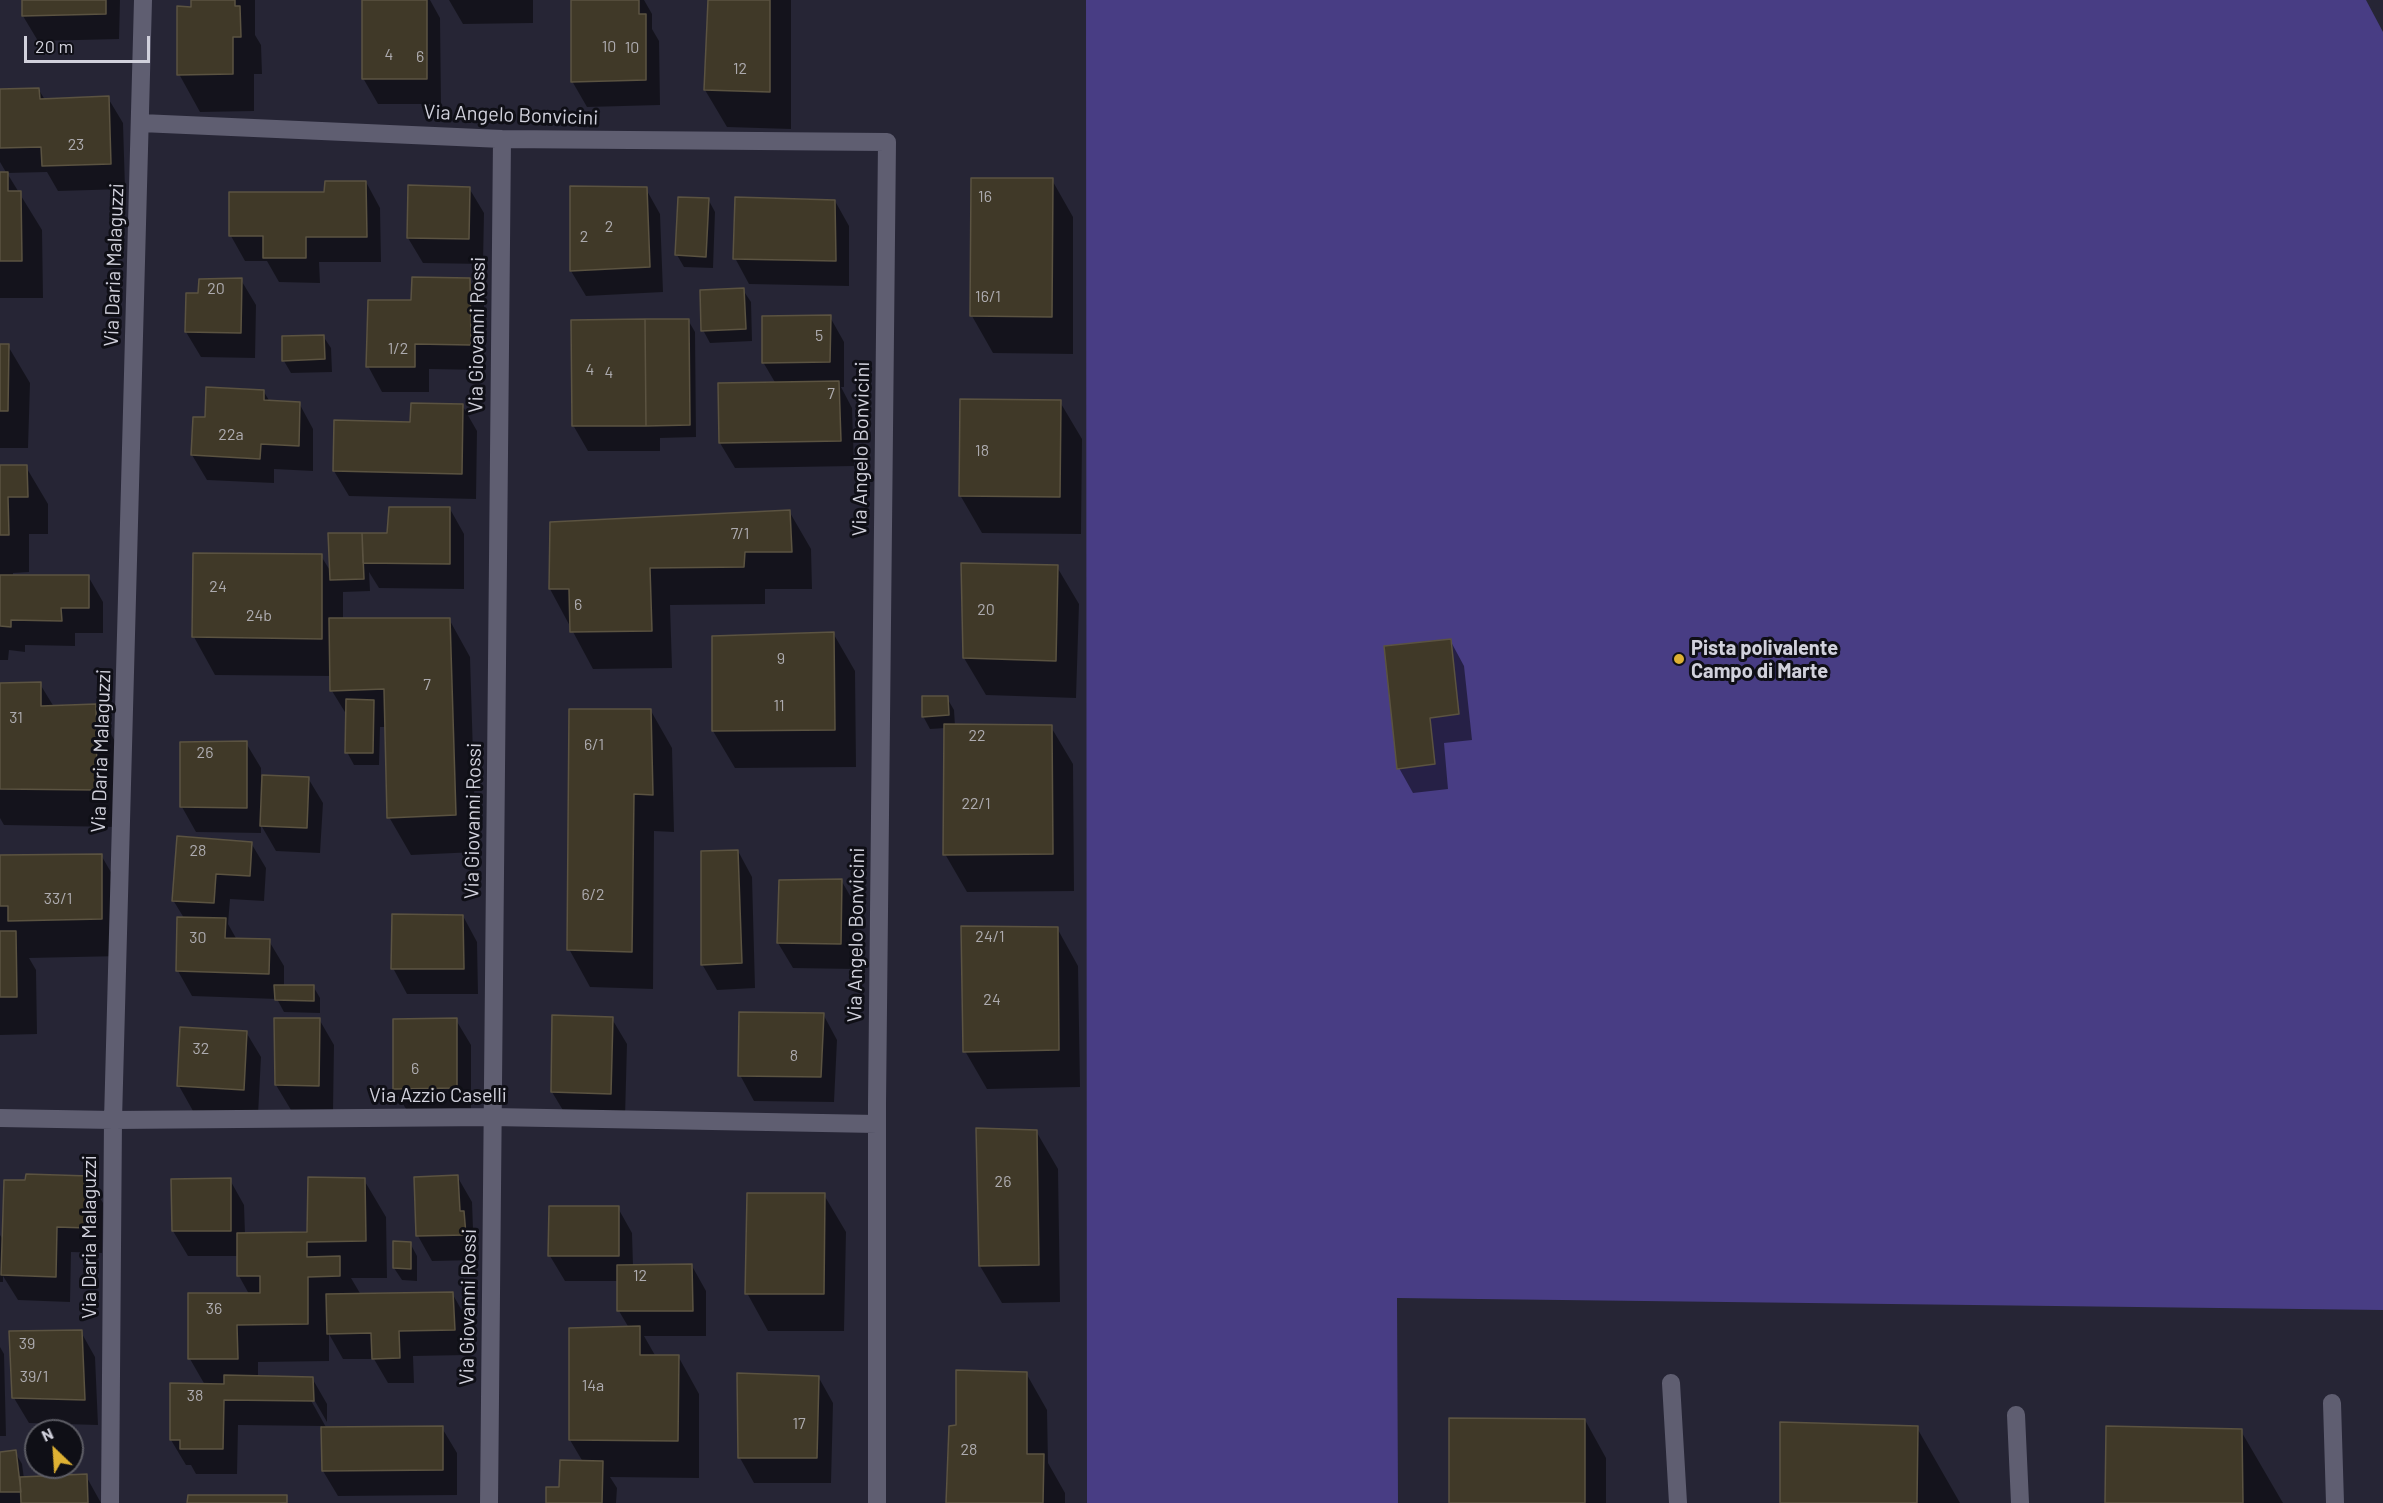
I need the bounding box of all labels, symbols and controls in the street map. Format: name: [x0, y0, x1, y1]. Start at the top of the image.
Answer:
scale bar: [27, 24, 153, 62]
text: 20 m: [35, 35, 73, 57]
house number: 10: [602, 37, 616, 57]
house number: 10: [625, 38, 639, 58]
house number: 4: [385, 45, 393, 65]
house number: 6: [416, 47, 424, 67]
house number: 12: [733, 59, 747, 79]
street label: Via Angelo Bonvicini: [423, 100, 599, 130]
house number: 23: [68, 135, 84, 155]
street label: Via Daria Malaguzzi: [99, 183, 129, 347]
house number: 16: [978, 187, 992, 207]
house number: 2: [605, 217, 613, 237]
house number: 2: [580, 227, 588, 247]
street label: Via Giovanni Rossi: [464, 257, 490, 413]
house number: 20: [207, 279, 225, 299]
house number: 16/1: [975, 287, 1001, 307]
house number: 5: [815, 326, 823, 346]
house number: 1/2: [388, 339, 408, 359]
house number: 4: [586, 360, 594, 380]
street label: Via Angelo Bonvicini: [847, 361, 875, 537]
house number: 4: [605, 363, 613, 383]
house number: 7: [827, 384, 835, 404]
house number: 22a: [218, 425, 244, 445]
house number: 18: [975, 441, 989, 461]
house number: 7/1: [731, 524, 749, 544]
house number: 24: [209, 577, 227, 597]
house number: 6: [574, 595, 582, 615]
house number: 20: [977, 600, 995, 620]
house number: 24b: [246, 606, 272, 626]
place label: Pista polivalente Campo di Marte: [1691, 636, 1838, 683]
house number: 9: [777, 649, 785, 669]
marker: Pista polivalente Campo di Marte: [1672, 652, 1686, 666]
street label: Via Daria Malaguzzi: [86, 669, 116, 833]
house number: 7: [423, 675, 431, 695]
house number: 11: [773, 696, 785, 716]
house number: 31: [9, 708, 23, 728]
house number: 22: [968, 726, 986, 746]
house number: 6/1: [584, 735, 604, 755]
house number: 26: [197, 743, 213, 763]
street label: Via Giovanni Rossi: [460, 743, 486, 899]
house number: 22/1: [961, 794, 991, 814]
house number: 28: [190, 841, 206, 861]
street label: Via Angelo Bonvicini: [842, 847, 870, 1023]
house number: 6/2: [581, 885, 605, 905]
house number: 33/1: [44, 889, 72, 909]
house number: 24/1: [975, 927, 1005, 947]
house number: 30: [189, 928, 207, 948]
house number: 24: [983, 990, 1001, 1010]
house number: 32: [193, 1039, 209, 1059]
house number: 8: [790, 1046, 798, 1066]
house number: 6: [411, 1059, 419, 1079]
street label: Via Azzio Caselli: [369, 1083, 507, 1107]
street label: Via Daria Malaguzzi: [77, 1155, 101, 1319]
house number: 26: [995, 1172, 1011, 1192]
street label: Via Giovanni Rossi: [455, 1229, 481, 1385]
house number: 12: [633, 1266, 647, 1286]
house number: 36: [206, 1299, 222, 1319]
house number: 39: [19, 1334, 35, 1354]
house number: 39/1: [20, 1367, 48, 1387]
house number: 14a: [582, 1376, 604, 1396]
house number: 38: [187, 1386, 203, 1406]
house number: 17: [792, 1414, 806, 1434]
north arrow: [24, 1419, 84, 1479]
text: N: [38, 1423, 56, 1445]
house number: 28: [961, 1440, 977, 1460]

